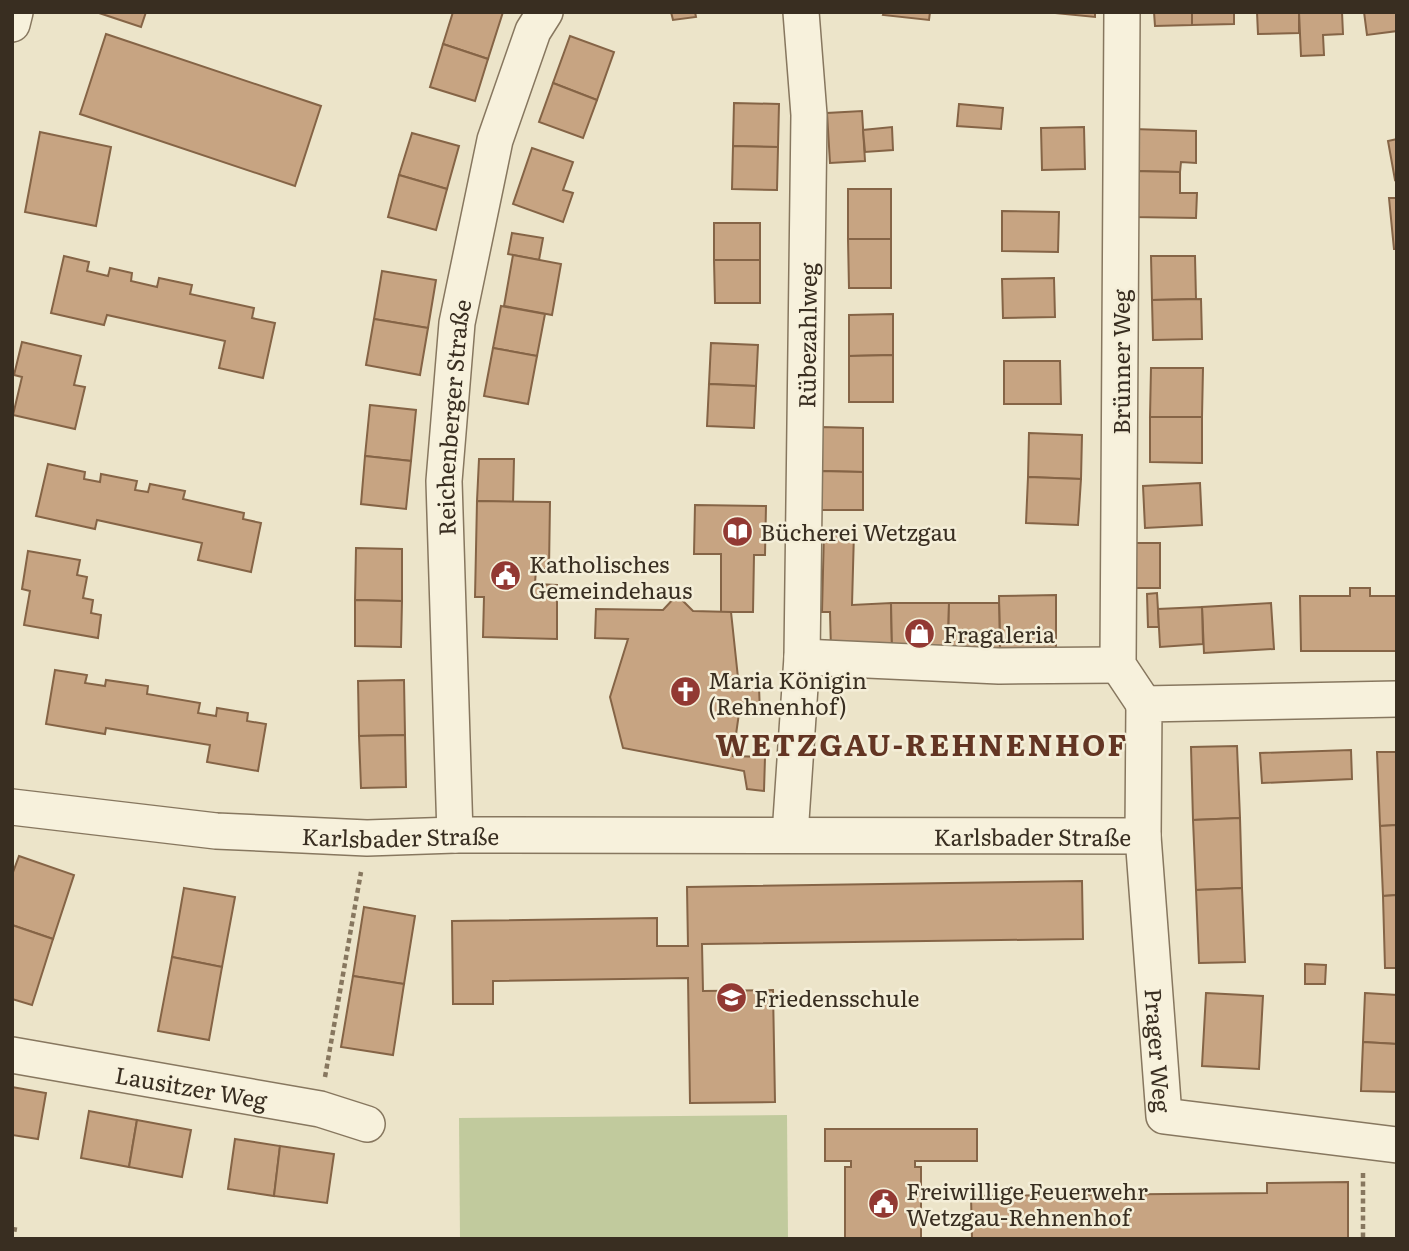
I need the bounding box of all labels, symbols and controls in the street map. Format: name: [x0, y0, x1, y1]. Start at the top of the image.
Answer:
street label: Rübezahlweg: [788, 262, 824, 409]
street label: Brünner Weg: [1103, 289, 1137, 435]
street label: Reichenberger Straße: [427, 296, 479, 536]
library icon: Bücherei Wetzgau: [720, 514, 754, 548]
place label: Bücherei Wetzgau: [760, 514, 957, 548]
place label: Katholisches Gemeindehaus: [529, 546, 692, 606]
public building icon: Katholisches Gemeindehaus: [489, 559, 523, 593]
shop icon: Fragaleria: [903, 616, 937, 650]
place label: Fragaleria: [943, 616, 1056, 650]
place label: Maria Königin (Rehnenhof): [708, 662, 867, 722]
church icon: Maria Königin (Rehnenhof): [668, 675, 702, 709]
district label: WETZGAU-REHNENHOF: [716, 721, 1128, 765]
street label: Karlsbader Straße: [301, 818, 499, 855]
street label: Karlsbader Straße: [933, 819, 1131, 853]
school or university icon: Friedensschule: [714, 980, 748, 1014]
place label: Friedensschule: [754, 980, 920, 1014]
street label: Prager Weg: [1137, 987, 1181, 1114]
street label: Lausitzer Weg: [112, 1056, 270, 1116]
place label: Freiwillige Feuerwehr Wetzgau-Rehnenhof: [906, 1173, 1148, 1233]
public building icon: Freiwillige Feuerwehr Wetzgau-Rehnenhof: [866, 1186, 900, 1220]

